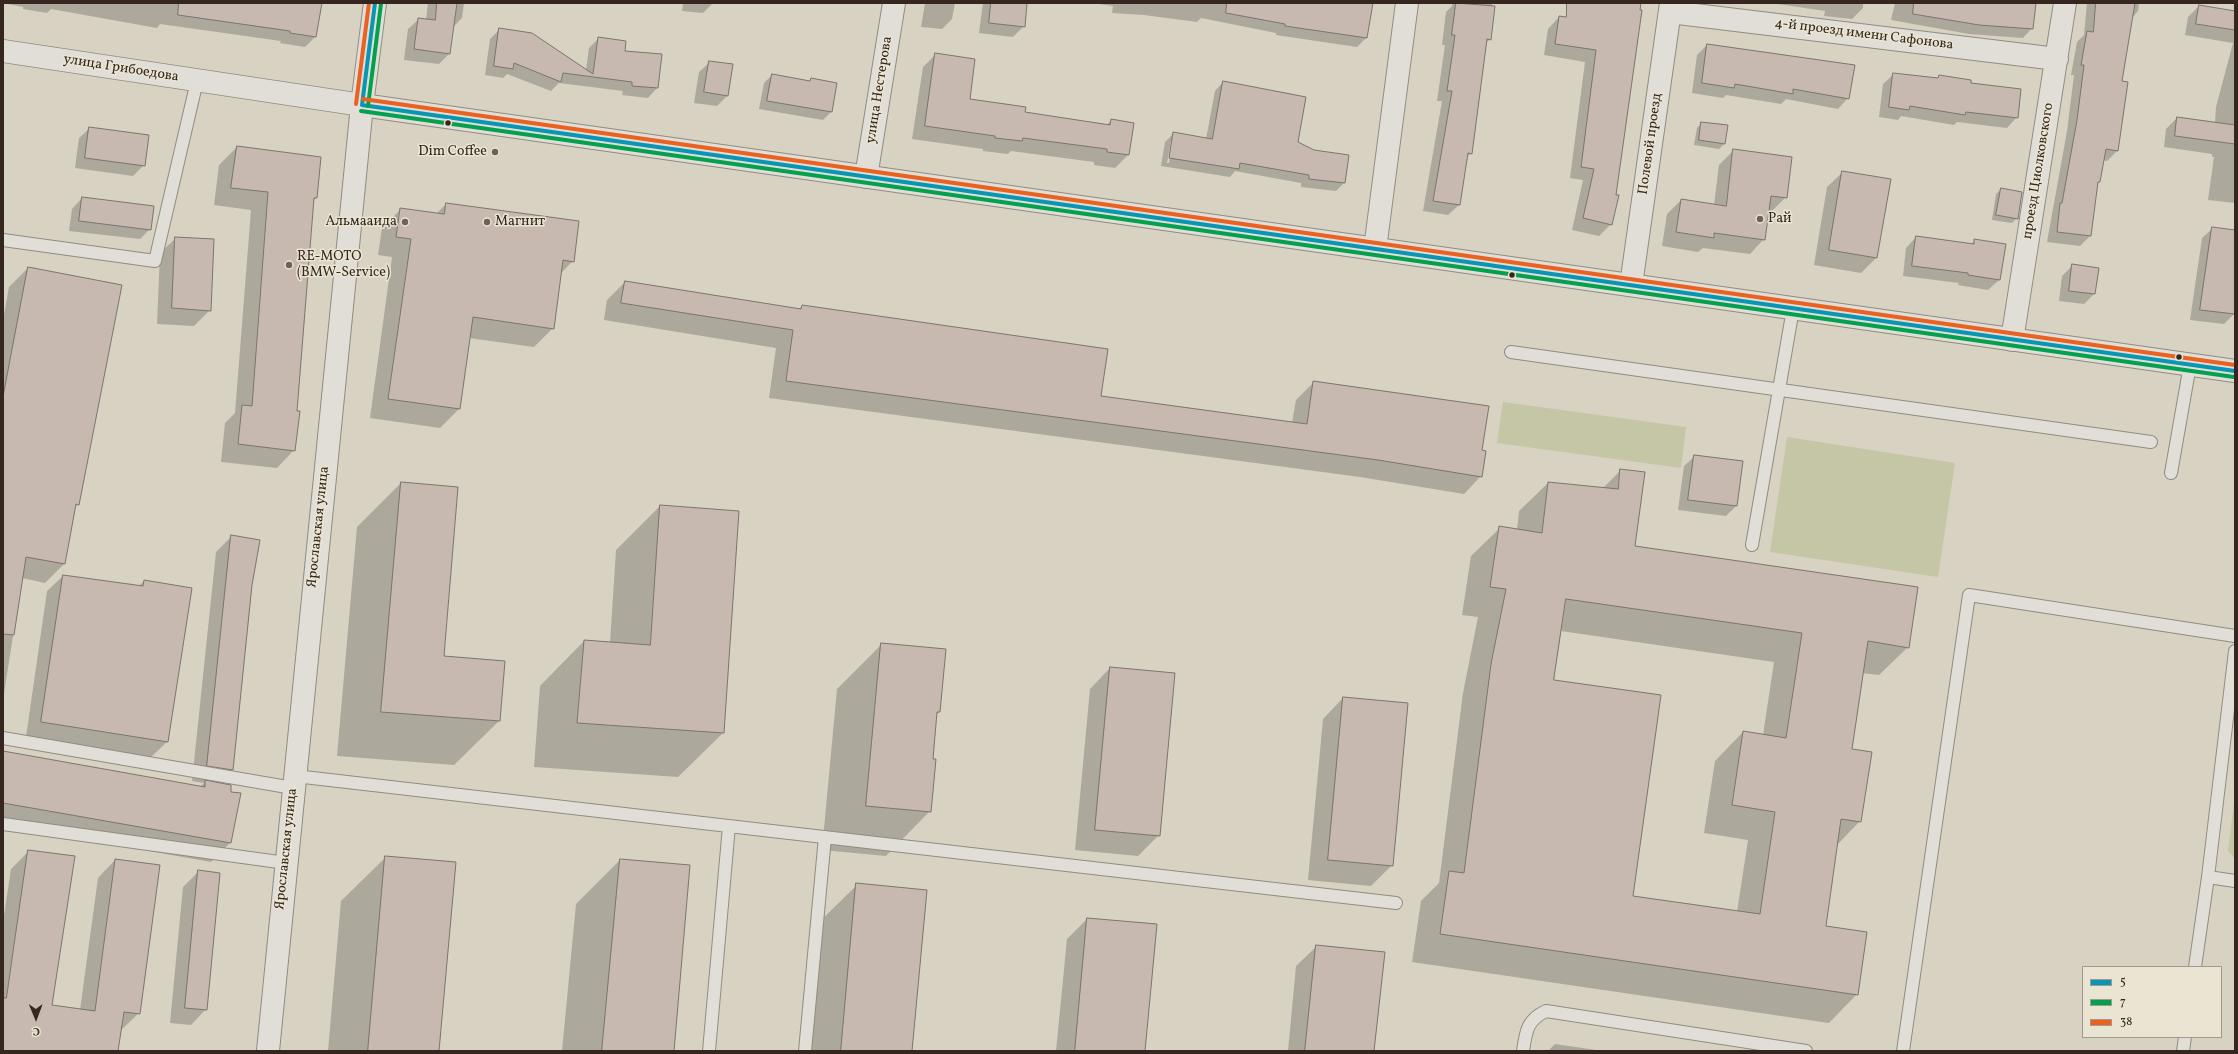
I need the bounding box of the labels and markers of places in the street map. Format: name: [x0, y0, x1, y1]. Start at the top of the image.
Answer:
unlabelled marker: [443, 118, 453, 128]
place label: Dim Coffee: [418, 144, 487, 160]
marker: Dim Coffee: [490, 147, 500, 157]
place label: Рай: [1768, 211, 1792, 227]
place label: Альмааида: [325, 214, 397, 230]
place label: Магнит: [495, 214, 545, 230]
marker: Рай: [1755, 214, 1765, 224]
marker: Альмааида: [400, 217, 410, 227]
marker: Магнит: [482, 217, 492, 227]
place label: RE-MOTO (BMW-Service): [297, 249, 390, 282]
marker: RE-MOTO (BMW-Service): [284, 260, 294, 270]
unlabelled marker: [1507, 270, 1517, 280]
unlabelled marker: [2174, 352, 2184, 362]

